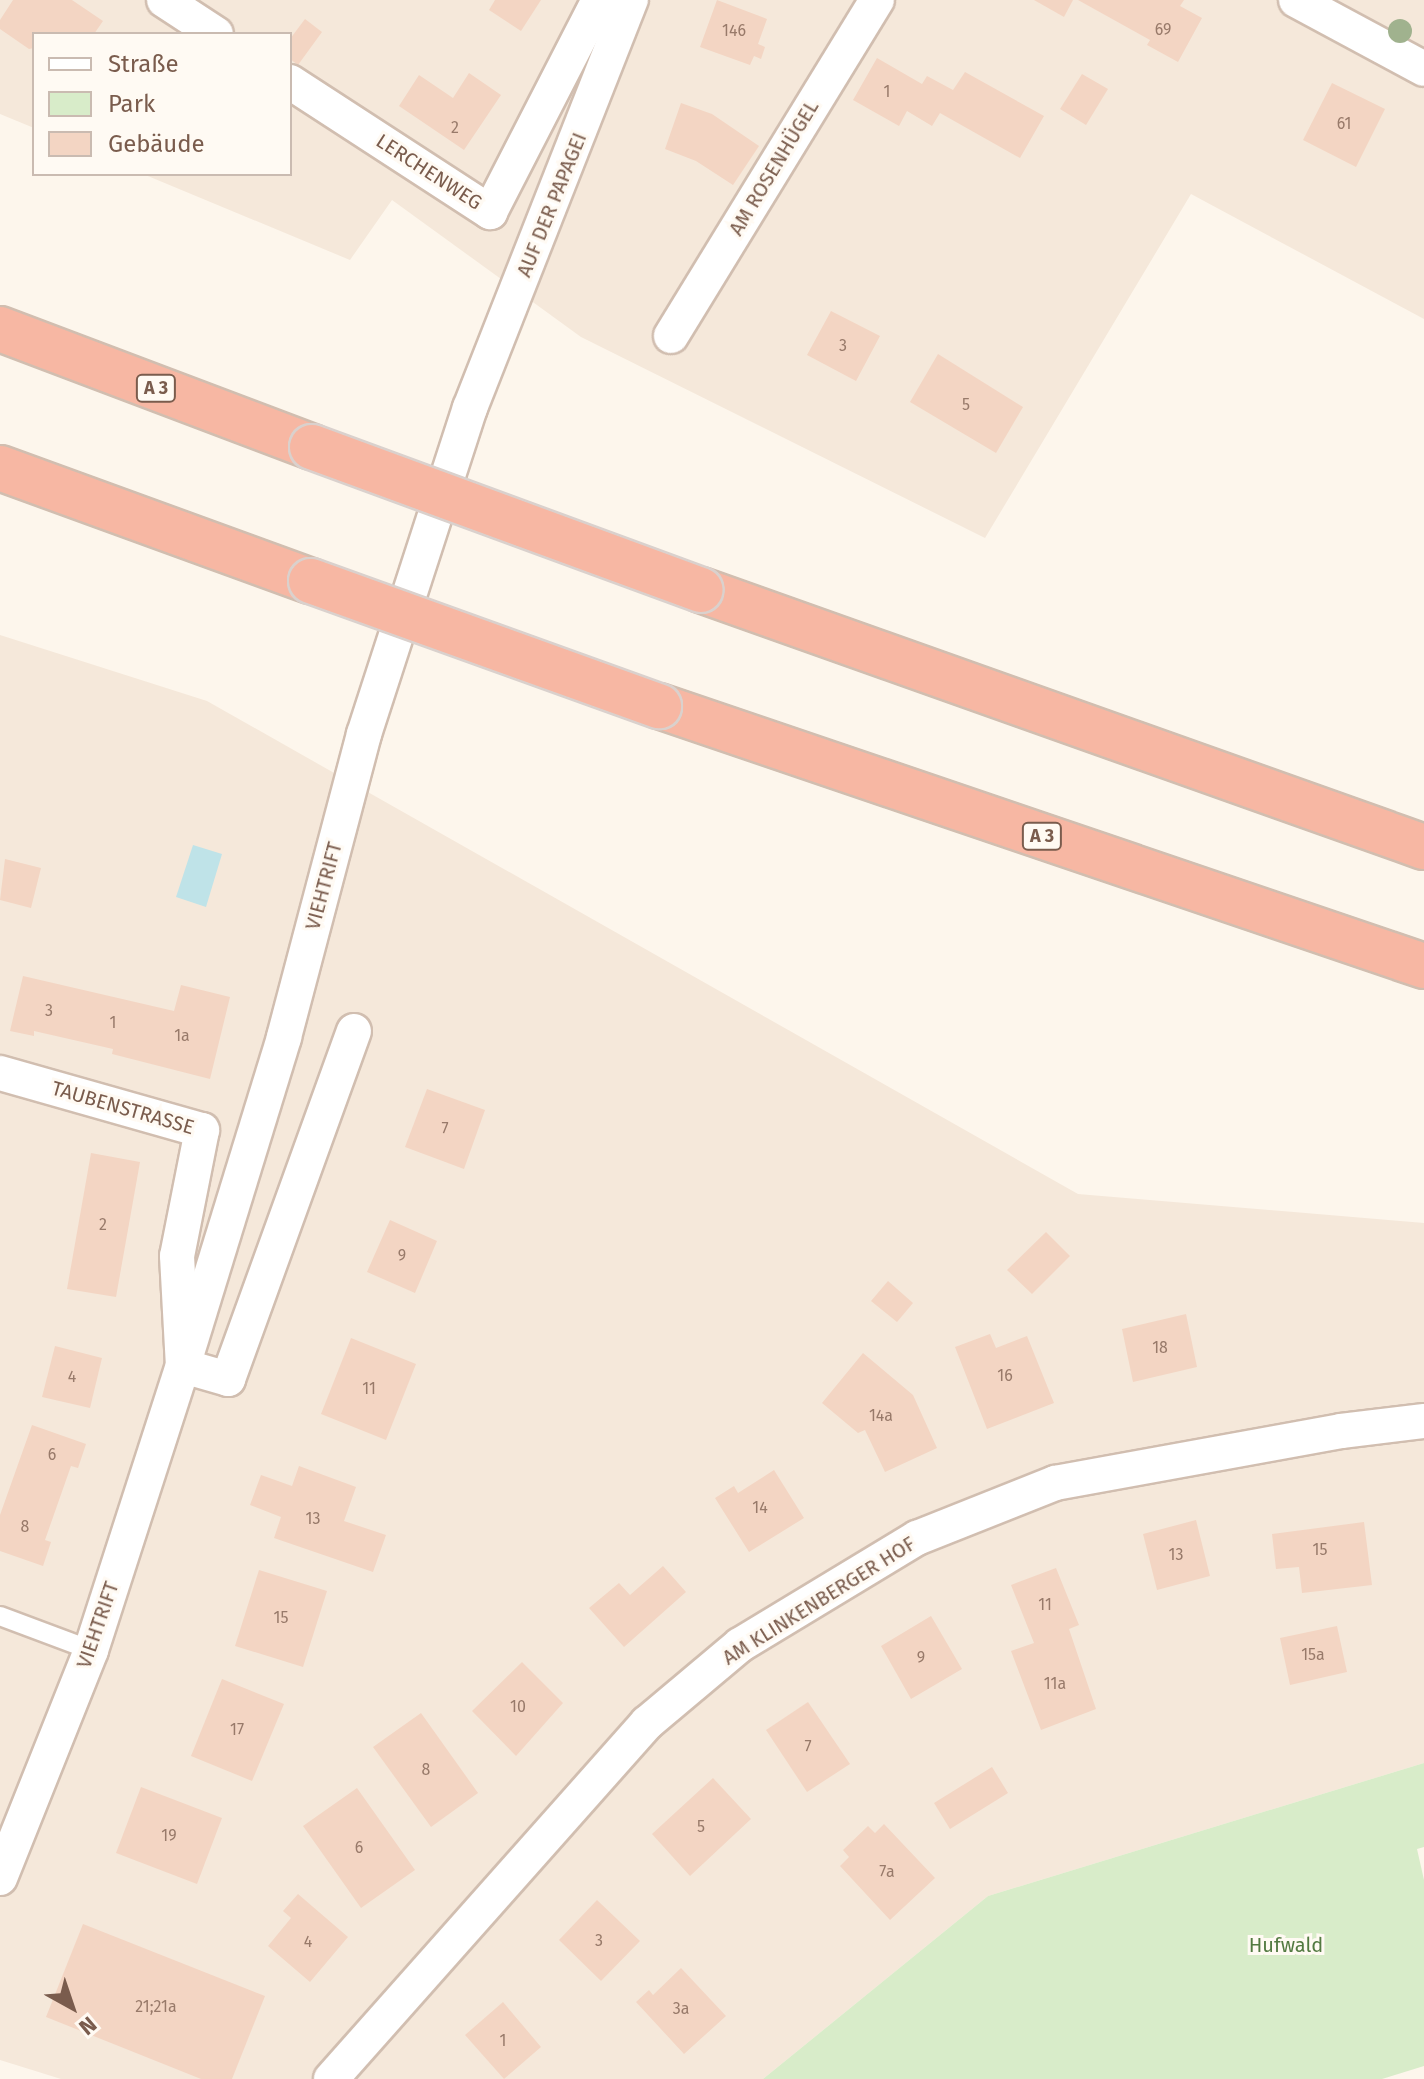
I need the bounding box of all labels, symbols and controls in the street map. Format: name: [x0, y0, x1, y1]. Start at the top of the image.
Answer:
house number: 69: [1155, 20, 1171, 40]
house number: 146: [722, 21, 746, 41]
legend: [32, 32, 292, 176]
text: Straße: [108, 50, 179, 78]
house number: 1: [884, 82, 890, 102]
text: Park: [108, 90, 155, 118]
street label: AM ROSENHÜGEL: [724, 96, 824, 240]
house number: 61: [1337, 114, 1351, 134]
house number: 2: [451, 118, 459, 138]
street label: LERCHENWEG: [372, 129, 486, 215]
street label: AUF DER PAPAGEI: [512, 129, 592, 281]
text: Gebäude: [108, 130, 205, 158]
house number: 3: [839, 336, 847, 356]
road number: A 3: [134, 374, 178, 402]
house number: 5: [962, 395, 970, 415]
road number: A 3: [1020, 822, 1064, 850]
street label: VIEHTRIFT: [301, 840, 347, 932]
house number: 3: [45, 1001, 53, 1021]
house number: 1: [110, 1013, 116, 1033]
house number: 1a: [174, 1026, 190, 1046]
street label: TAUBENSTRASSE: [49, 1076, 197, 1140]
house number: 7: [441, 1119, 449, 1139]
house number: 2: [99, 1215, 107, 1235]
house number: 9: [398, 1246, 406, 1266]
house number: 18: [1152, 1338, 1168, 1358]
house number: 16: [997, 1366, 1013, 1386]
house number: 4: [68, 1367, 76, 1387]
house number: 11: [362, 1379, 376, 1399]
house number: 14a: [869, 1406, 893, 1426]
house number: 6: [48, 1445, 56, 1465]
house number: 14: [752, 1498, 768, 1518]
house number: 13: [306, 1509, 320, 1529]
house number: 8: [21, 1517, 29, 1537]
street label: AM KLINKENBERGER HOF: [718, 1532, 920, 1670]
house number: 15: [1313, 1540, 1327, 1560]
house number: 13: [1169, 1545, 1183, 1565]
street label: VIEHTRIFT: [72, 1579, 124, 1671]
house number: 11: [1038, 1595, 1052, 1615]
house number: 15: [274, 1608, 288, 1628]
house number: 15a: [1301, 1645, 1325, 1665]
house number: 9: [917, 1648, 925, 1668]
house number: 11a: [1044, 1674, 1066, 1694]
house number: 10: [510, 1697, 526, 1717]
house number: 17: [230, 1720, 244, 1740]
house number: 7: [804, 1737, 812, 1757]
house number: 8: [422, 1760, 430, 1780]
house number: 5: [697, 1817, 705, 1837]
house number: 19: [161, 1826, 177, 1846]
house number: 6: [355, 1838, 363, 1858]
house number: 7a: [879, 1862, 895, 1882]
house number: 3: [595, 1931, 603, 1951]
house number: 4: [304, 1932, 312, 1952]
park label: Hufwald: [1249, 1933, 1323, 1957]
north arrow: [32, 1967, 112, 2047]
house number: 21;21a: [135, 1997, 177, 2017]
house number: 3a: [673, 1999, 689, 2019]
text: N: [73, 2011, 102, 2041]
house number: 1: [500, 2031, 506, 2051]

